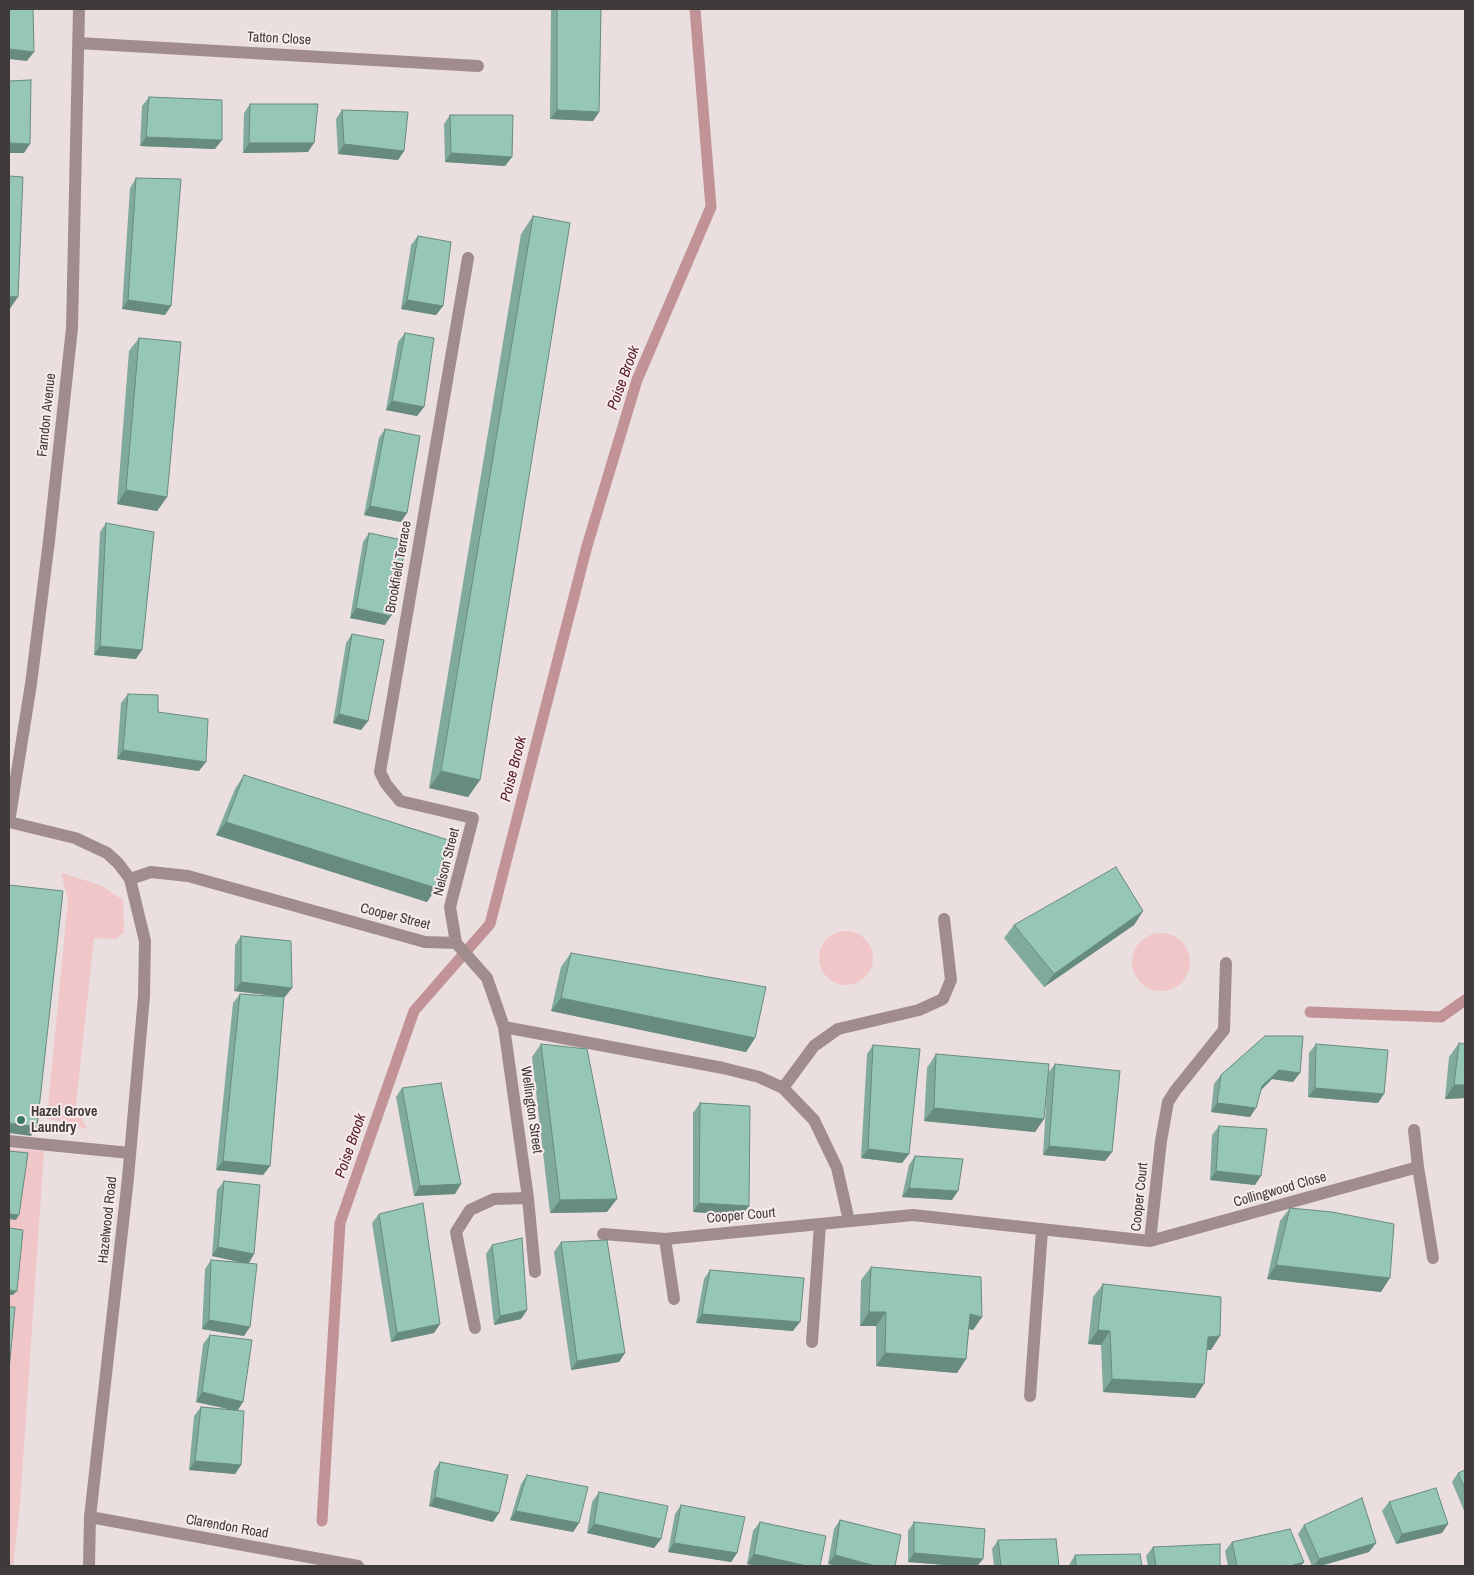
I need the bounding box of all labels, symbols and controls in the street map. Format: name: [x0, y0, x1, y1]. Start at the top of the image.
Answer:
street label: Tatton Close: [247, 29, 311, 49]
water label: Poise Brook: [604, 343, 644, 413]
street label: Farndon Avenue: [34, 372, 60, 458]
street label: Brookfield Terrace: [383, 520, 415, 614]
water label: Poise Brook: [497, 734, 531, 804]
street label: Nelson Street: [430, 826, 464, 898]
street label: Cooper Street: [358, 900, 432, 934]
street label: Wellington Street: [517, 1065, 545, 1155]
place label: Hazel Grove Laundry: [31, 1104, 97, 1136]
water label: Poise Brook: [332, 1111, 370, 1181]
marker: Hazel Grove Laundry: [15, 1114, 27, 1126]
street label: Cooper Court: [1128, 1162, 1152, 1232]
street label: Collingwood Close: [1232, 1169, 1328, 1211]
street label: Hazelwood Road: [95, 1176, 121, 1264]
street label: Cooper Court: [706, 1205, 776, 1227]
street label: Clarendon Road: [184, 1511, 270, 1543]

